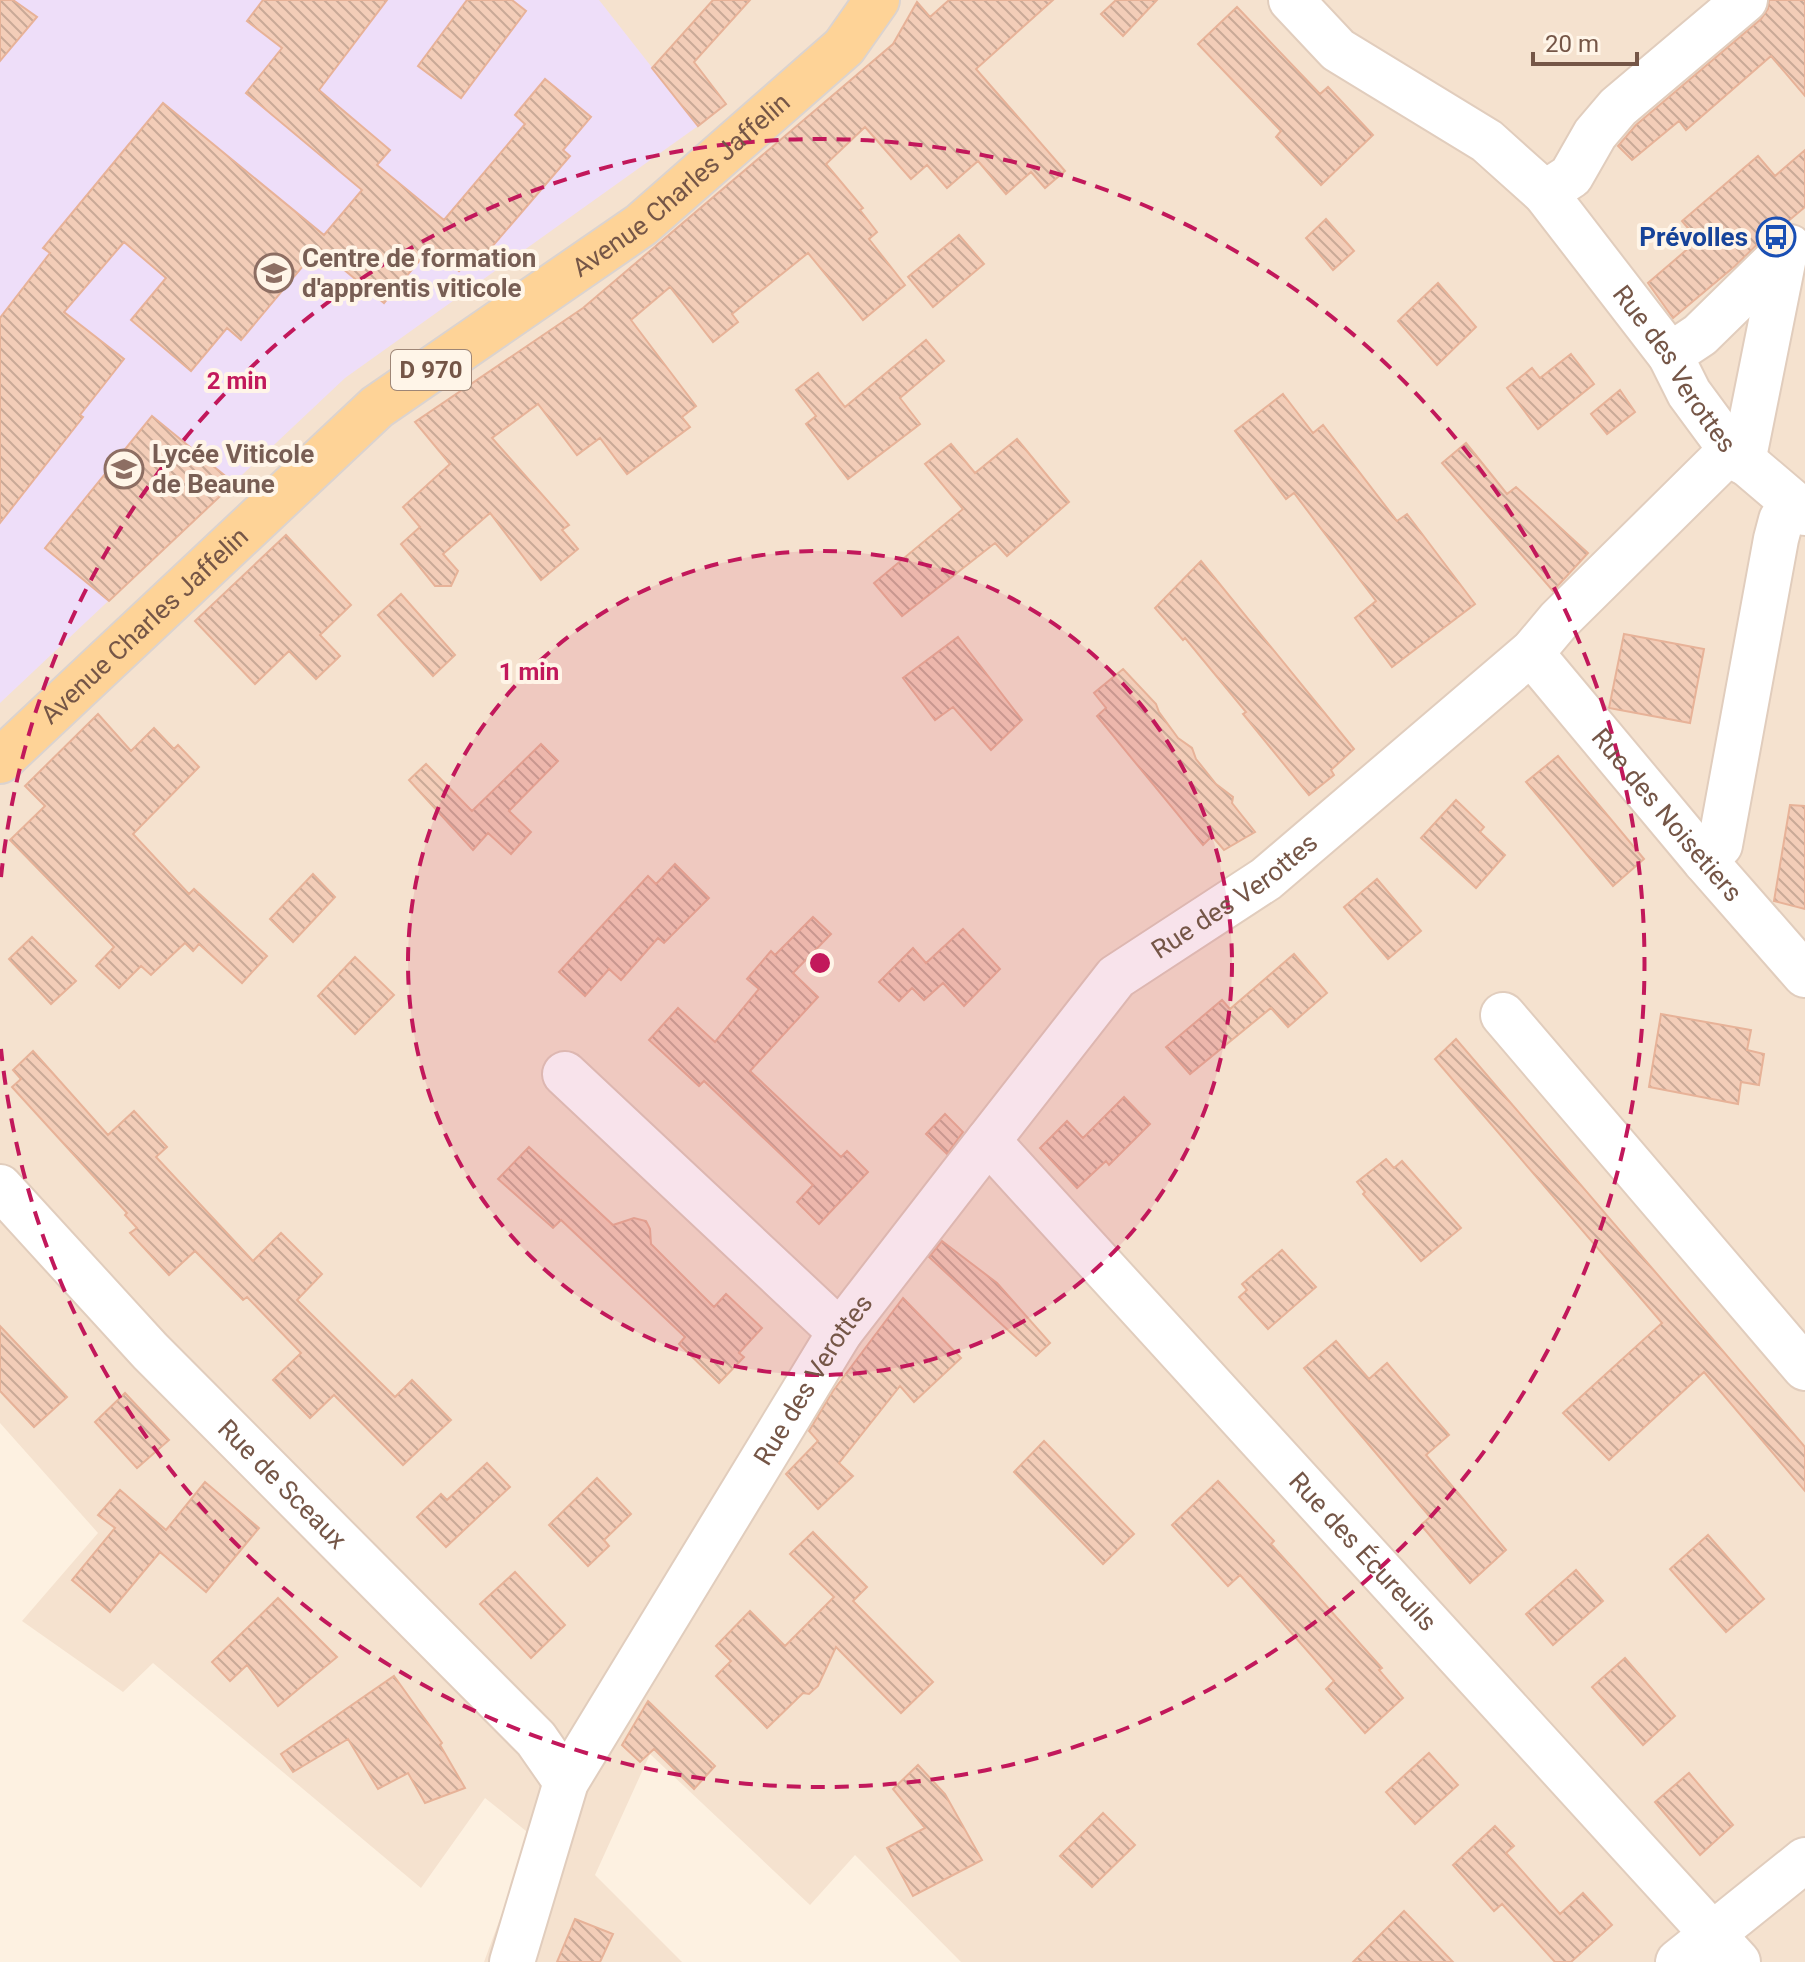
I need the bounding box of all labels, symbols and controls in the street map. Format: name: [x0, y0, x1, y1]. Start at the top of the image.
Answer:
scale bar: [1533, 16, 1637, 66]
text: 20 m: [1545, 30, 1599, 58]
street label: Avenue Charles Jaffelin: [566, 87, 796, 283]
bus stop icon: Prévolles: [1755, 216, 1797, 258]
place label: Prévolles: [1639, 222, 1748, 252]
place label: Centre de formation d'apprentis viticole: [302, 243, 536, 303]
school or university icon: Centre de formation d'apprentis viticole: [253, 252, 295, 294]
street label: Rue des Verottes: [1607, 279, 1743, 458]
road number: D 970: [391, 350, 471, 390]
text: 2 min: [207, 367, 267, 395]
place label: Lycée Viticole de Beaune: [152, 439, 314, 499]
school or university icon: Lycée Viticole de Beaune: [103, 448, 145, 490]
street label: Avenue Charles Jaffelin: [35, 521, 254, 730]
text: 1 min: [499, 658, 559, 686]
street label: Rue des Noisetiers: [1586, 722, 1748, 908]
street label: Rue des Verottes: [1146, 827, 1323, 965]
centre of rings: [806, 949, 834, 977]
street label: Rue des Verottes: [748, 1288, 878, 1470]
street label: Rue de Sceaux: [212, 1413, 353, 1555]
street label: Rue des Écureuils: [1283, 1466, 1443, 1637]

